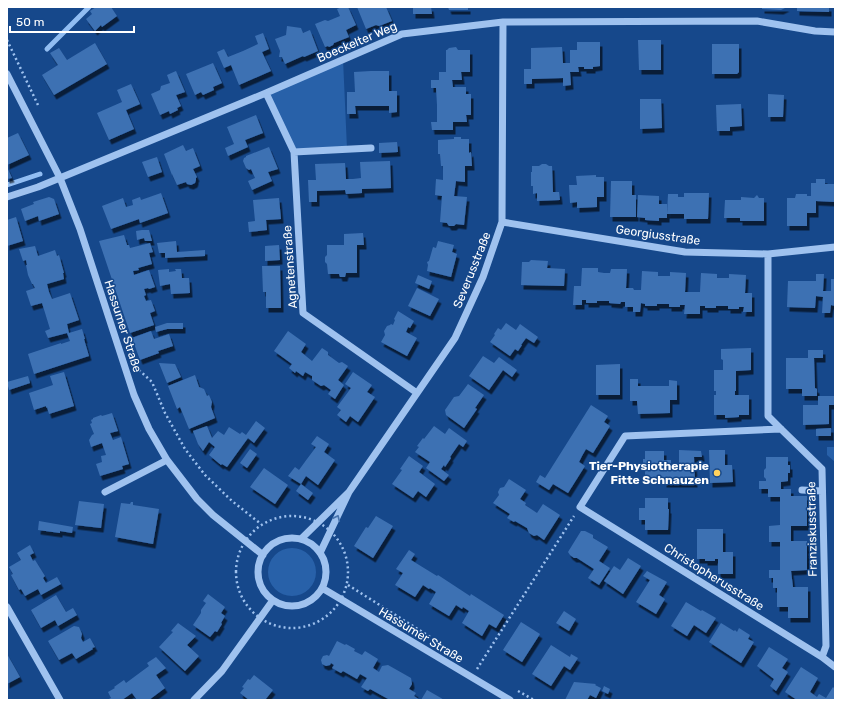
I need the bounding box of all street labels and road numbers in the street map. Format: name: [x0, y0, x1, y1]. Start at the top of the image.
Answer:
street label: Boeckelter Weg: [315, 19, 399, 65]
street label: Georgiusstraße: [615, 222, 701, 248]
street label: Agnetenstraße: [280, 225, 300, 309]
street label: Severusstraße: [450, 230, 494, 310]
street label: Hassumer Straße: [101, 278, 145, 374]
street label: Franziskusstraße: [804, 481, 820, 577]
street label: Christopherusstraße: [661, 541, 767, 614]
street label: Hassumer Straße: [376, 604, 466, 666]

